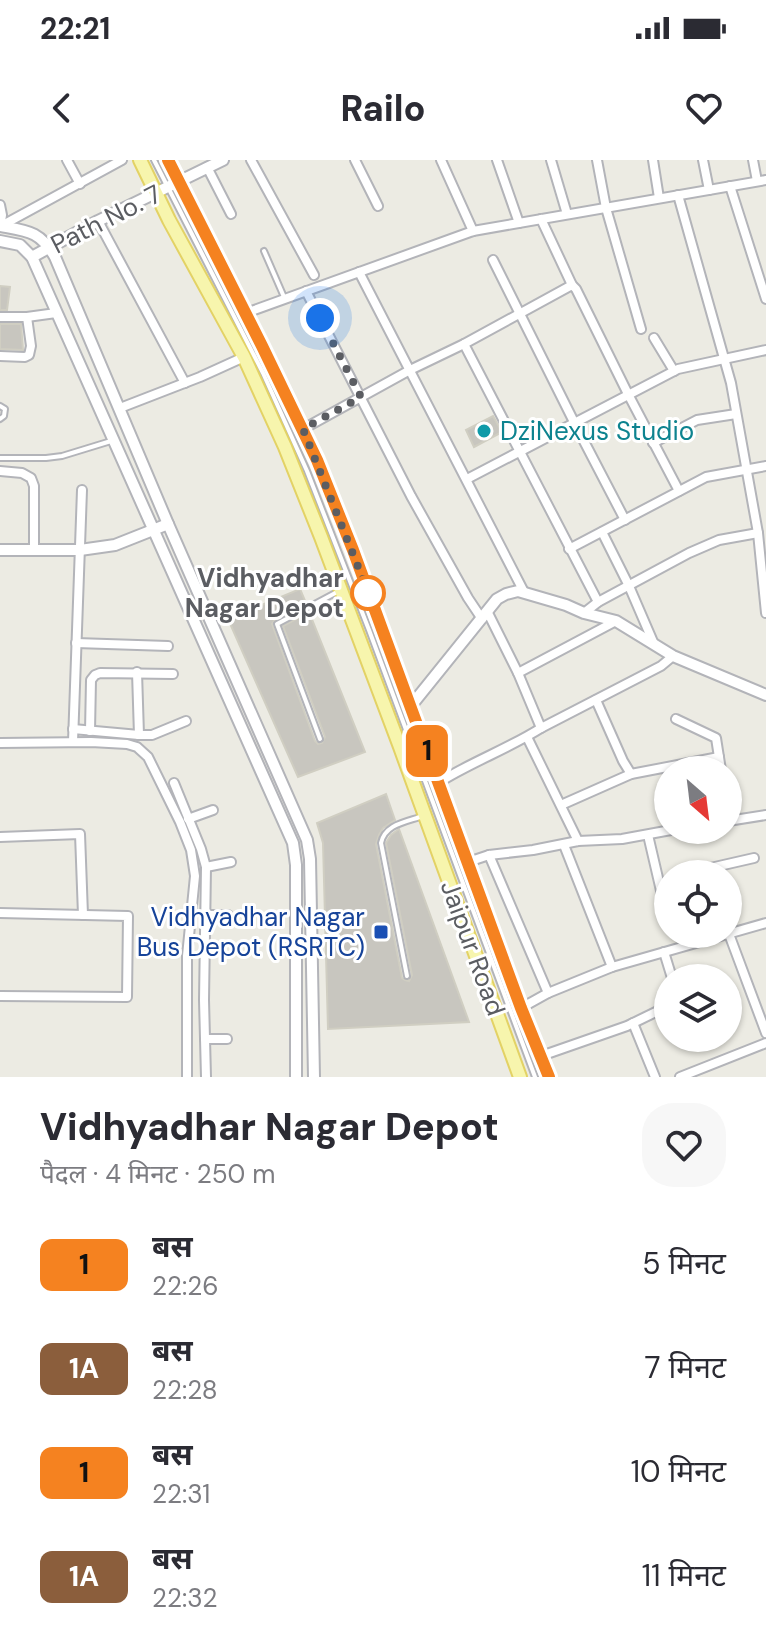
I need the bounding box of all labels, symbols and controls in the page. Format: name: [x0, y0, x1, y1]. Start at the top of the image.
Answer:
text: 22:21: [40, 9, 110, 48]
text: Railo: [340, 85, 426, 132]
icon: back: [40, 86, 84, 130]
icon: heart: [682, 86, 726, 130]
street label: Path No. 7: [45, 177, 167, 261]
your location: [300, 298, 340, 338]
place label: DziNexus Studio: [500, 414, 694, 448]
marker: DziNexus Studio: [475, 422, 493, 440]
place label: Vidhyadhar Nagar Depot: [185, 561, 344, 625]
marker: Vidhyadhar Nagar Depot: [351, 576, 385, 610]
line badge: 1: [401, 725, 453, 777]
text: 1: [422, 732, 432, 769]
north arrow: [654, 756, 742, 844]
map controls: [654, 756, 742, 1052]
button: locate: [654, 860, 742, 948]
street label: Jaipur Road: [433, 876, 513, 1020]
place label: Vidhyadhar Nagar Bus Depot (RSRTC): [137, 900, 365, 964]
marker: Vidhyadhar Nagar Bus Depot (RSRTC): [372, 923, 390, 941]
button: layers: [654, 964, 742, 1052]
text: Vidhyadhar Nagar Depot: [40, 1102, 499, 1152]
button: heart: [642, 1103, 726, 1187]
text: पैदल · 4 मिनट · 250 m: [40, 1157, 275, 1191]
text: बस: [152, 1227, 193, 1266]
text: 5 मिनट: [642, 1244, 726, 1283]
text: 1: [79, 1246, 89, 1283]
text: 22:26: [152, 1269, 219, 1303]
text: बस: [152, 1331, 193, 1370]
text: 7 मिनट: [645, 1348, 726, 1387]
text: 1A: [69, 1350, 99, 1387]
text: 22:28: [152, 1373, 218, 1407]
text: बस: [152, 1435, 193, 1474]
text: 10 मिनट: [631, 1452, 726, 1491]
text: 1: [79, 1454, 89, 1491]
text: 22:31: [152, 1477, 210, 1511]
text: बस: [152, 1539, 193, 1578]
text: 11 मिनट: [642, 1556, 726, 1595]
text: 1A: [69, 1558, 99, 1595]
text: 22:32: [152, 1581, 218, 1615]

